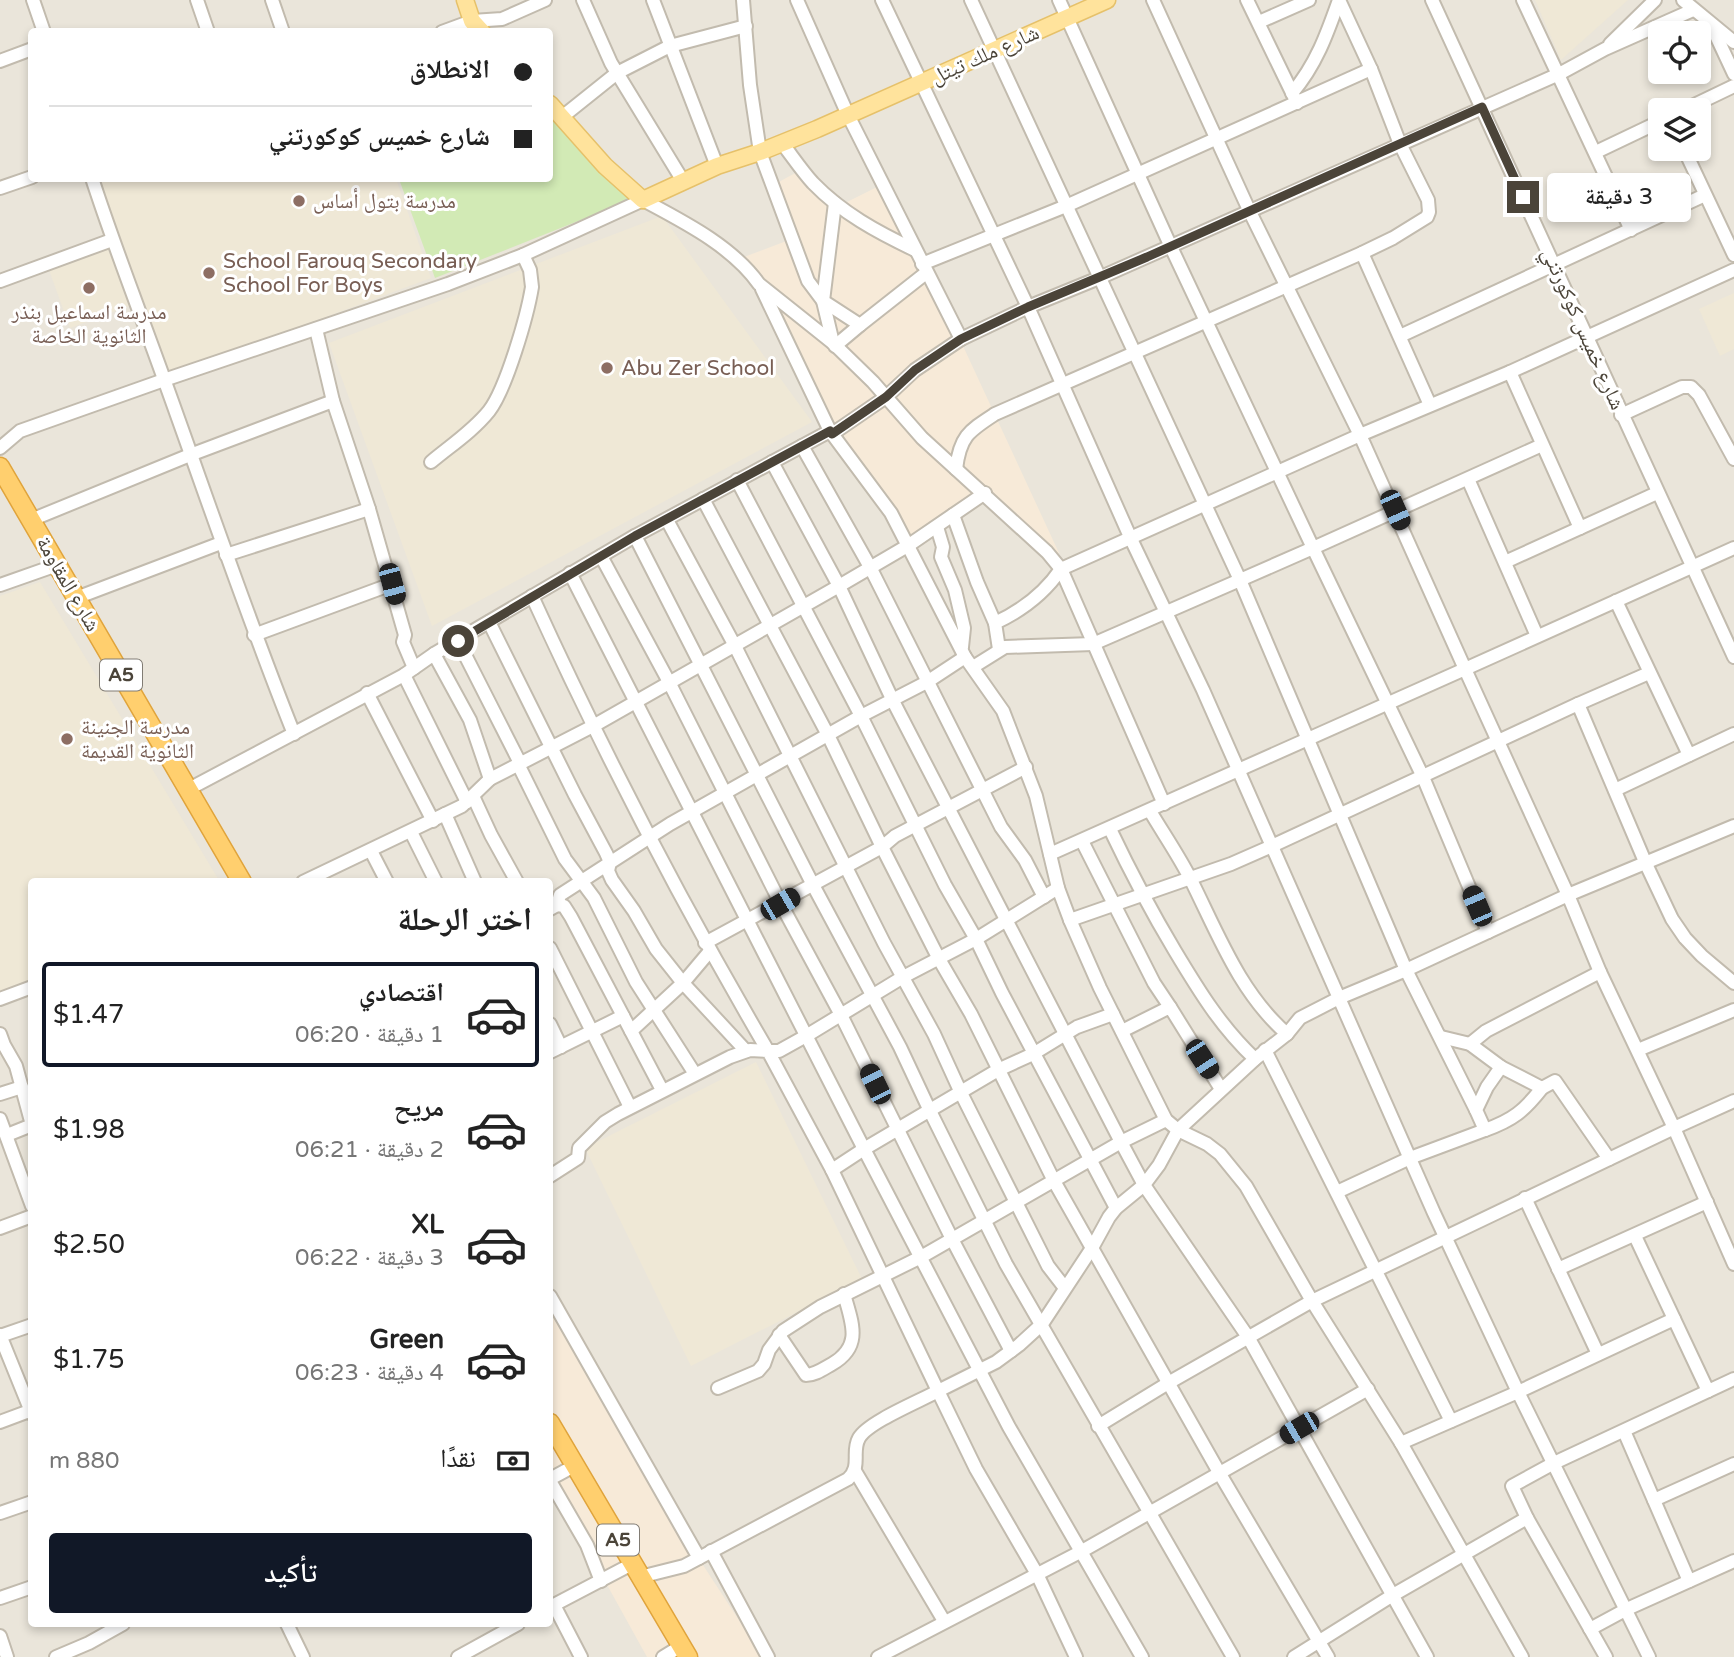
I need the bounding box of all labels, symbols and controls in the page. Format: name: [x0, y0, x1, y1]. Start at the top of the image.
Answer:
street label: شارع ملك تيتل: [927, 20, 1043, 90]
map controls: [1648, 21, 1711, 161]
button: locate: [1648, 21, 1711, 84]
text: الانطلاق: [410, 54, 490, 85]
button: layers: [1648, 98, 1711, 161]
text: شارع خميس كوكورتني: [269, 121, 490, 152]
callout: 3 دقيقة: [1548, 172, 1691, 222]
route end: [1507, 181, 1539, 213]
text: 3 دقيقة: [1585, 183, 1653, 211]
place label: مدرسة بتول أساس: [313, 188, 456, 214]
marker: مدرسة بتول أساس: [291, 193, 307, 209]
street label: شارع خميس كوكورتني: [1533, 244, 1630, 415]
place label: School Farouq Secondary School For Boys: [223, 249, 477, 298]
marker: School Farouq Secondary School For Boys: [201, 265, 217, 281]
marker: مدرسة اسماعيل بنذر الثانوية الخاصة: [81, 280, 97, 296]
place label: مدرسة اسماعيل بنذر الثانوية الخاصة: [10, 300, 167, 349]
place label: Abu Zer School: [621, 356, 775, 381]
marker: Abu Zer School: [599, 360, 615, 376]
car: [1377, 487, 1414, 533]
street label: شارع المقاومة: [31, 532, 105, 636]
car: [377, 561, 408, 607]
route start: [442, 625, 474, 657]
road number: A5: [100, 660, 142, 690]
place label: مدرسة الجنينة الثانوية القديمة: [81, 715, 194, 764]
marker: مدرسة الجنينة الثانوية القديمة: [59, 731, 75, 747]
car: [1460, 883, 1495, 929]
car: [757, 884, 804, 924]
text: اختر الرحلة: [397, 901, 532, 939]
text: اقتصادي: [359, 977, 444, 1008]
icon: car: [465, 983, 528, 1046]
text: $1.47: [53, 999, 124, 1030]
text: 1 دقيقة · 06:20: [295, 1021, 444, 1049]
car: [1182, 1036, 1223, 1082]
car: [857, 1061, 894, 1107]
text: مريح: [394, 1092, 444, 1123]
icon: car: [465, 1098, 528, 1161]
text: $1.98: [53, 1114, 125, 1145]
text: 2 دقيقة · 06:21: [295, 1136, 444, 1164]
text: XL: [412, 1209, 444, 1240]
icon: car: [465, 1213, 528, 1276]
text: $2.50: [53, 1229, 125, 1260]
text: 3 دقيقة · 06:22: [295, 1244, 444, 1272]
text: Green: [369, 1324, 444, 1355]
icon: car: [465, 1328, 528, 1391]
text: $1.75: [53, 1344, 125, 1375]
text: 4 دقيقة · 06:23: [295, 1359, 444, 1387]
car: [1276, 1408, 1323, 1448]
icon: cash: [494, 1442, 532, 1480]
text: نقدًا: [440, 1443, 476, 1474]
text: 880 m: [49, 1447, 119, 1475]
road number: A5: [597, 1524, 639, 1556]
button: تأكيد: [49, 1533, 532, 1613]

